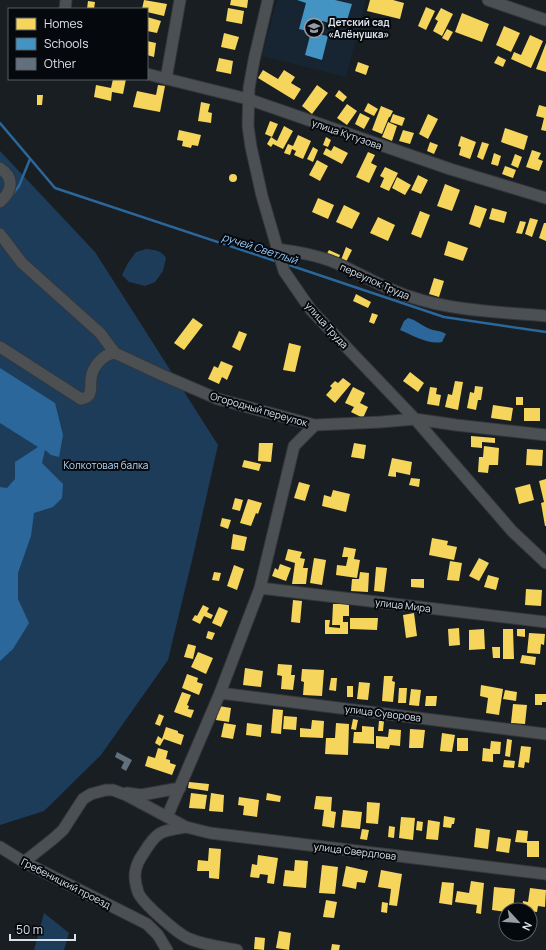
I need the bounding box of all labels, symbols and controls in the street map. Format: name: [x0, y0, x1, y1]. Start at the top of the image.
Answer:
legend: [8, 8, 148, 80]
text: Homes: [44, 15, 83, 32]
place label: Детский сад «Алёнушка»: [328, 15, 390, 41]
school or university icon: Детский сад «Алёнушка»: [303, 17, 325, 39]
text: Schools: [44, 35, 88, 52]
text: Other: [44, 55, 77, 72]
street label: улица Кутузова: [310, 115, 384, 153]
water label: ручей Светлый: [220, 229, 300, 267]
street label: переулок Труда: [338, 259, 412, 303]
street label: улица Труда: [302, 299, 352, 351]
street label: Огородный переулок: [209, 388, 310, 430]
park label: Колкотовая балка: [64, 458, 148, 472]
street label: улица Мира: [374, 595, 432, 615]
street label: улица Суворова: [344, 701, 422, 725]
street label: улица Свердлова: [313, 839, 397, 863]
street label: Гребеницкий проезд: [19, 854, 113, 912]
north arrow: [498, 902, 538, 942]
scale bar: [10, 916, 75, 942]
text: N: [519, 920, 536, 934]
text: 50 m: [16, 921, 43, 938]

